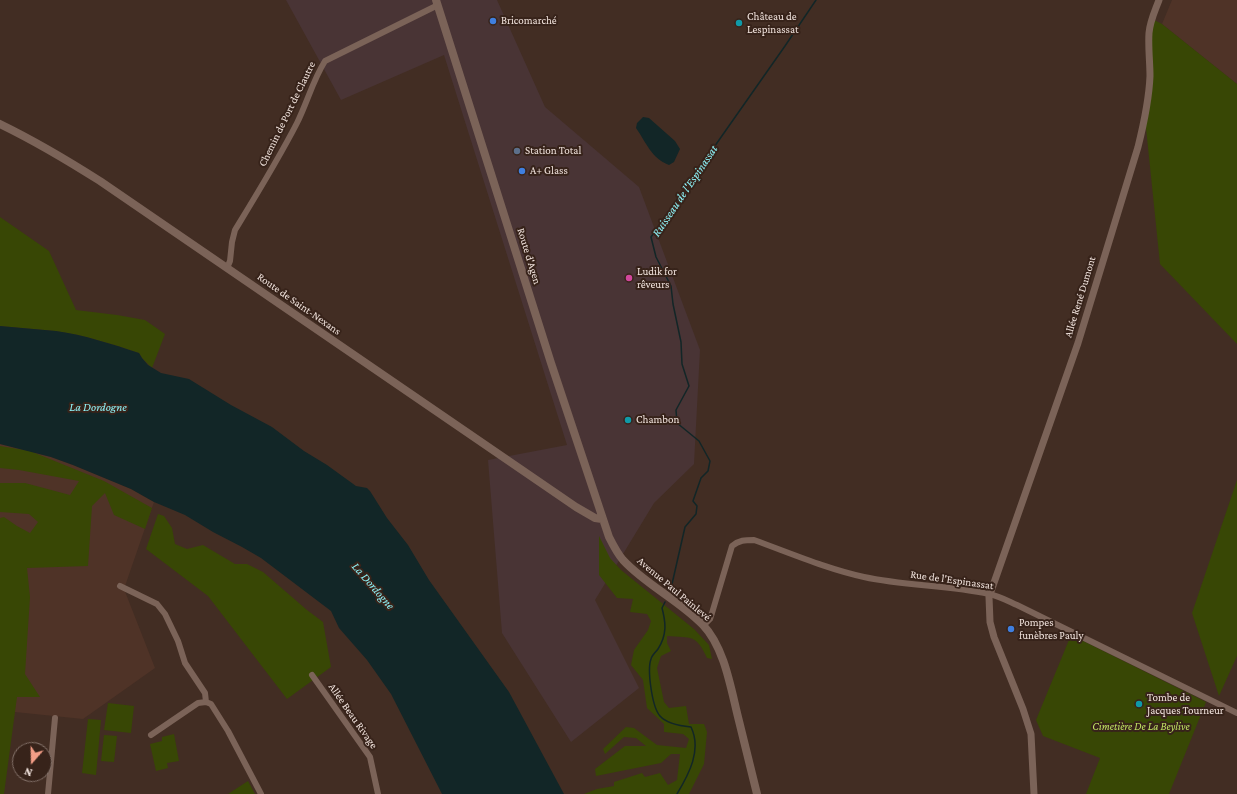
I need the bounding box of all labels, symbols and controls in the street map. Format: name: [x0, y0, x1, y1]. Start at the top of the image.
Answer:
place label: Château de Lespinassat: [747, 10, 799, 36]
place label: Bricomarché: [501, 14, 557, 28]
marker: Bricomarché: [488, 16, 498, 26]
marker: Château de Lespinassat: [734, 18, 744, 28]
street label: Chemin de Port de Clautre: [256, 59, 318, 169]
water label: Ruisseau de l'Espinassat: [649, 143, 721, 239]
place label: Station Total: [525, 144, 581, 158]
marker: Station Total: [512, 146, 522, 156]
place label: A+ Glass: [530, 164, 568, 178]
marker: A+ Glass: [517, 166, 527, 176]
street label: Route d'Agen: [514, 226, 544, 286]
street label: Allée René Dumont: [1061, 255, 1099, 339]
place label: Ludik for rêveurs: [637, 265, 677, 291]
street label: Route de Saint-Nexans: [255, 270, 343, 338]
marker: Ludik for rêveurs: [624, 273, 634, 283]
water label: La Dordogne: [69, 400, 127, 414]
place label: Chambon: [636, 413, 679, 427]
marker: Chambon: [623, 415, 633, 425]
street label: Avenue Paul Painlevé: [634, 554, 714, 624]
water label: La Dordogne: [349, 560, 397, 612]
street label: Rue de l'Espinassat: [909, 568, 995, 592]
place label: Pompes funèbres Pauly: [1019, 616, 1084, 642]
marker: Pompes funèbres Pauly: [1006, 624, 1016, 634]
street label: Allée Beau Rivage: [326, 681, 380, 751]
place label: Tombe de Jacques Tourneur: [1147, 691, 1224, 717]
marker: Tombe de Jacques Tourneur: [1134, 699, 1144, 709]
park label: Cimetière De La Beylive: [1092, 720, 1190, 734]
north arrow: [12, 742, 52, 782]
text: N: [23, 765, 34, 779]

